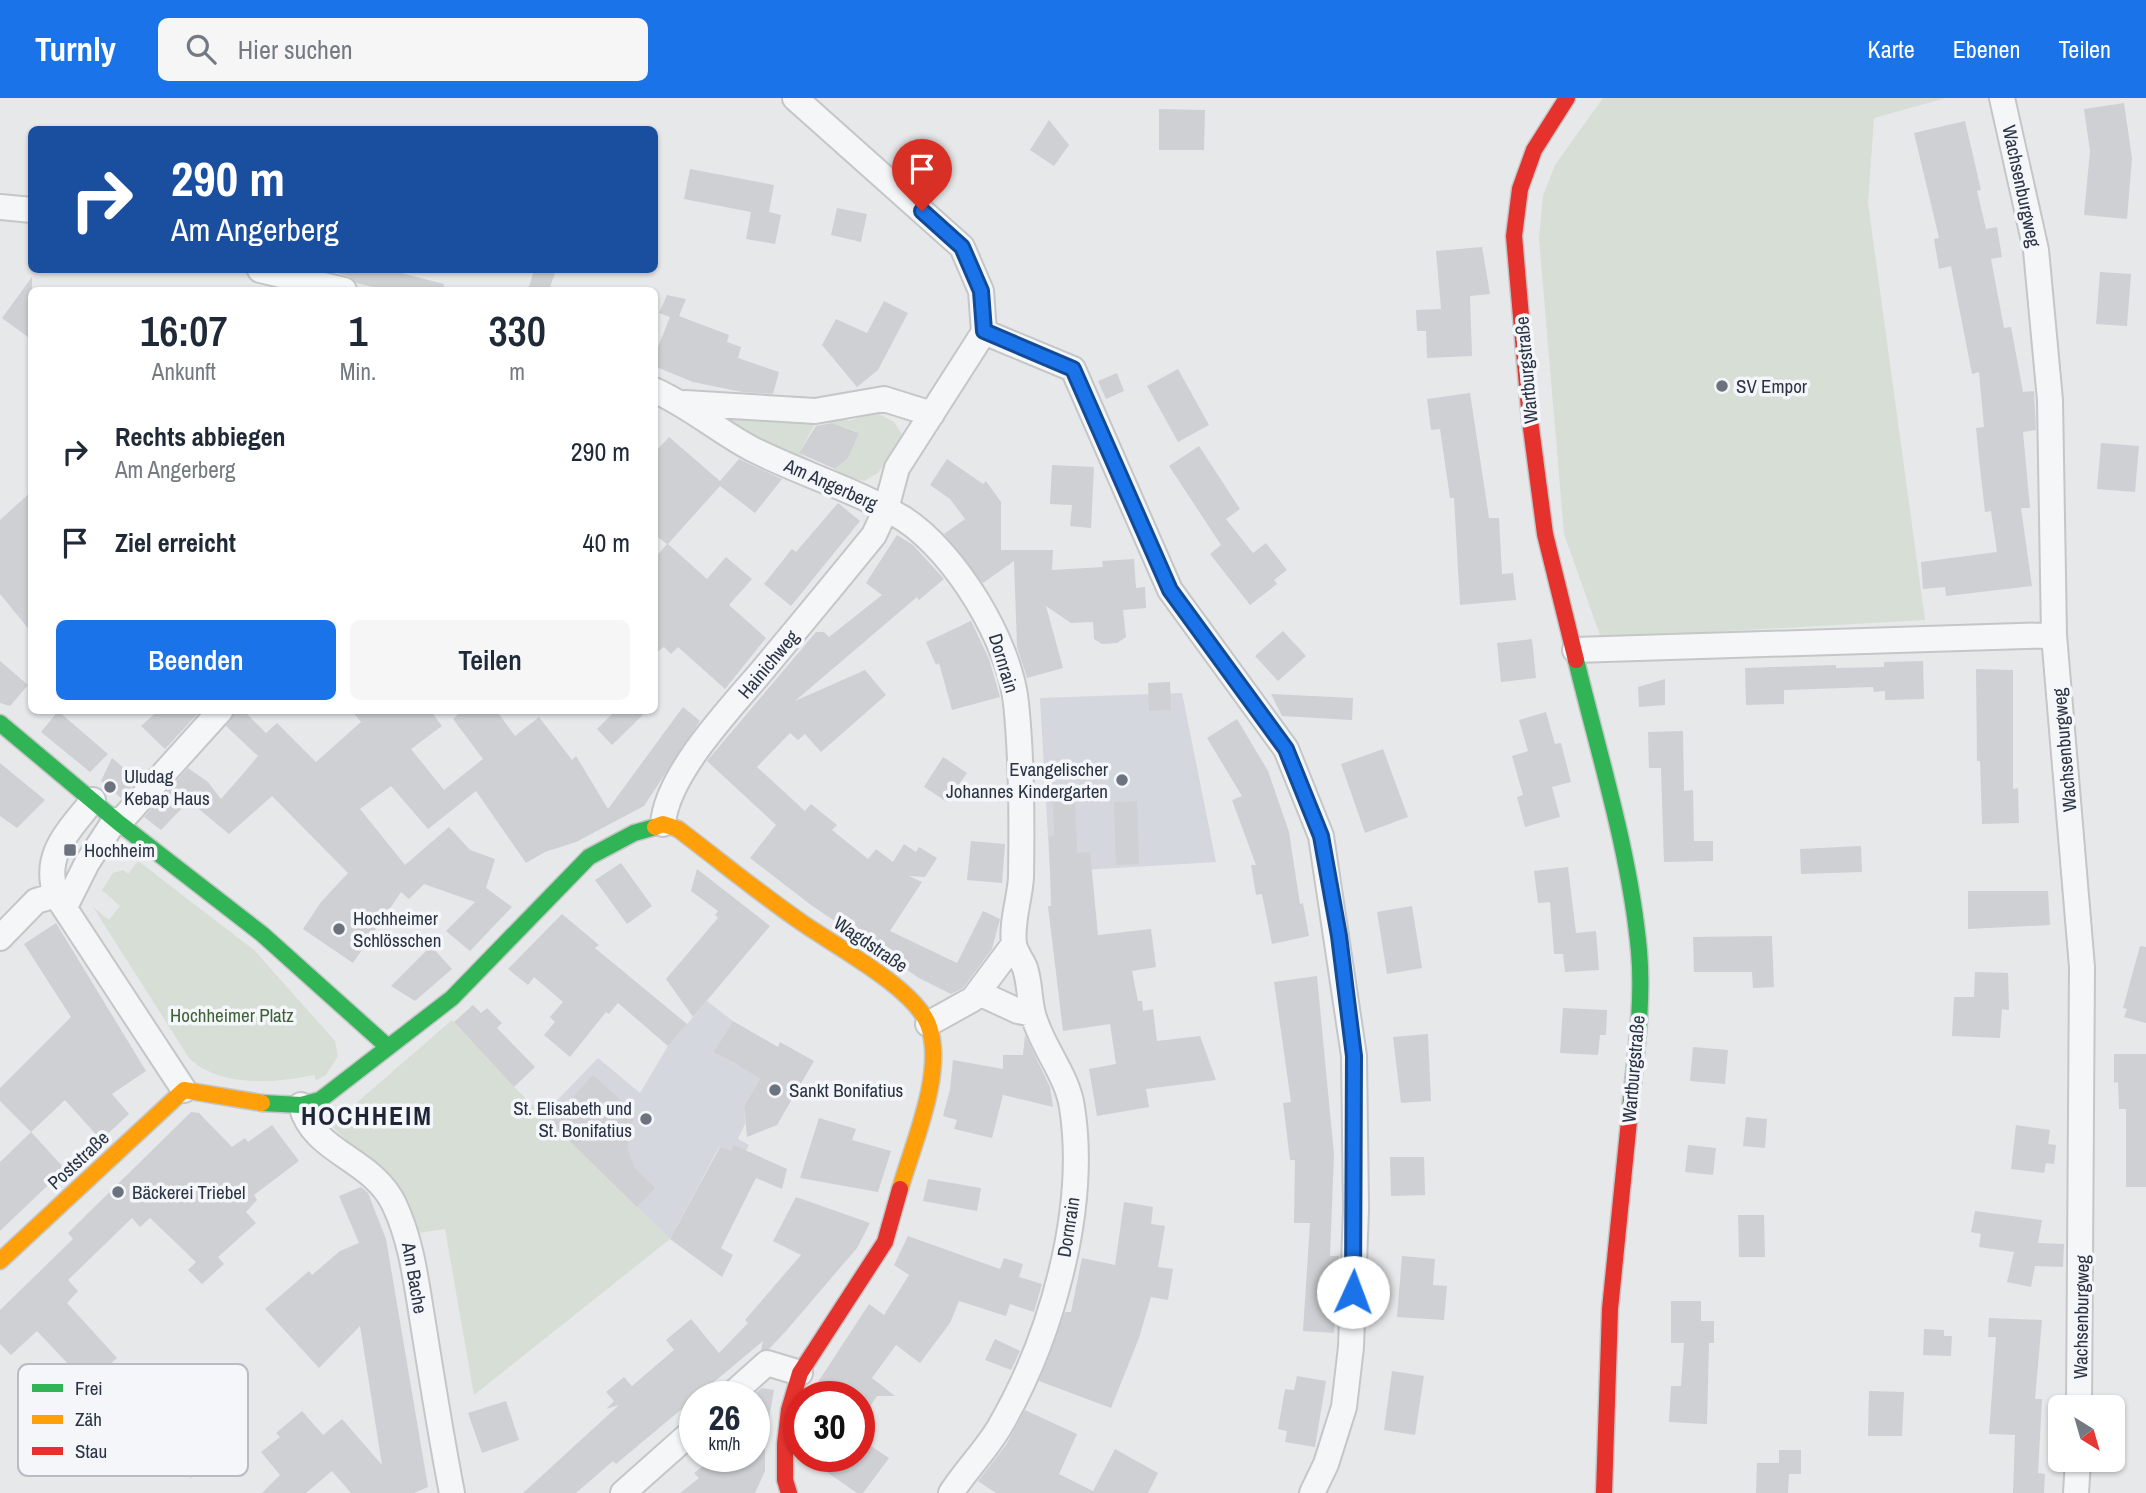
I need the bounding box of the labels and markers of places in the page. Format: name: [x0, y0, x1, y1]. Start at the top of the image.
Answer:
pin: [892, 139, 952, 211]
place label: SV Empor: [1736, 373, 1808, 399]
marker: SV Empor: [1714, 378, 1730, 394]
place label: Evangelischer Johannes Kindergarten: [946, 756, 1109, 804]
place label: Uludag Kebap Haus: [124, 763, 210, 811]
marker: Evangelischer Johannes Kindergarten: [1114, 772, 1130, 788]
marker: Uludag Kebap Haus: [102, 779, 118, 795]
place label: Hochheim: [84, 837, 155, 863]
marker: Hochheim: [62, 842, 78, 858]
place label: Hochheimer Schlösschen: [353, 905, 441, 953]
marker: Hochheimer Schlösschen: [331, 921, 347, 937]
place label: Sankt Bonifatius: [789, 1077, 904, 1103]
marker: Sankt Bonifatius: [767, 1082, 783, 1098]
place label: St. Elisabeth und St. Bonifatius: [513, 1095, 632, 1143]
marker: St. Elisabeth und St. Bonifatius: [638, 1111, 654, 1127]
place label: Bäckerei Triebel: [132, 1179, 245, 1205]
marker: Bäckerei Triebel: [110, 1184, 126, 1200]

